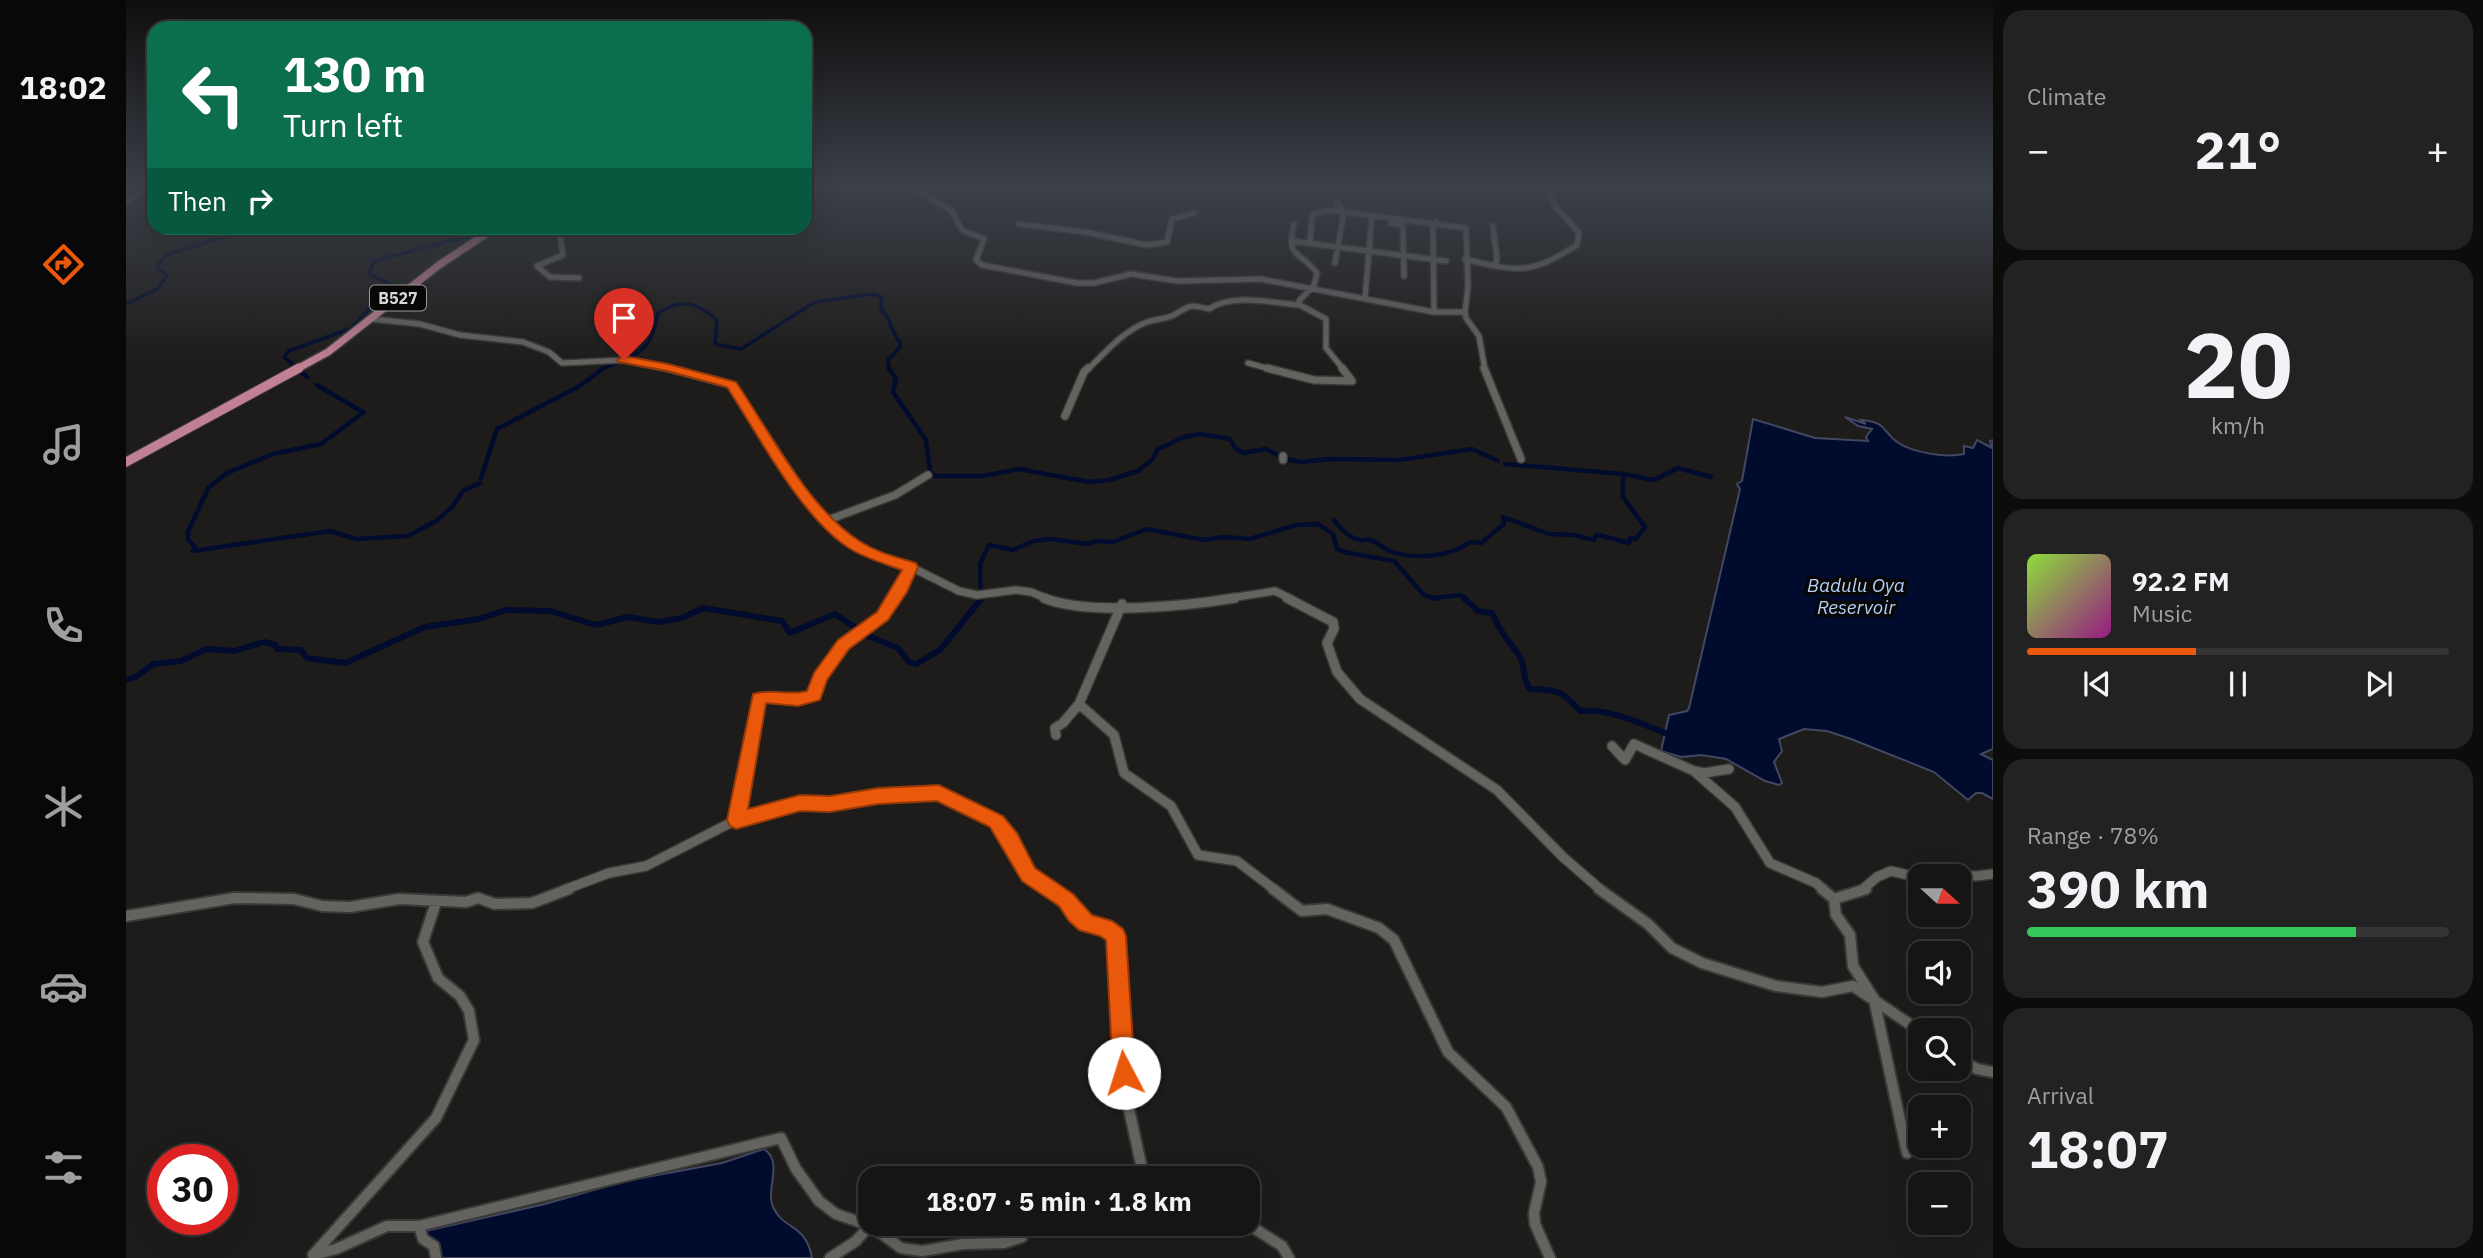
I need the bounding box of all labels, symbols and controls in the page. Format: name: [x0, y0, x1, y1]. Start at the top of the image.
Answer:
text: 130 m: [283, 42, 427, 105]
icon: left: [168, 49, 259, 140]
text: 18:02: [19, 66, 107, 108]
text: Climate: [2027, 81, 2106, 111]
text: Turn left: [283, 104, 403, 146]
text: 21°: [2195, 116, 2281, 183]
text: −: [2027, 125, 2050, 174]
text: +: [2426, 125, 2449, 174]
icon: right: [241, 182, 279, 220]
text: Then: [168, 184, 227, 218]
icon: directions: [39, 240, 88, 289]
road number: B527: [370, 286, 426, 310]
pin: [594, 288, 654, 360]
icon: arrive: [605, 299, 643, 337]
text: 20: [2183, 305, 2293, 423]
text: km/h: [2211, 410, 2265, 440]
icon: music: [39, 420, 88, 469]
text: 92.2 FM: [2132, 564, 2230, 598]
water label: Badulu Oya Reservoir: [1807, 573, 1905, 619]
text: Music: [2132, 598, 2192, 628]
icon: phone: [39, 601, 88, 650]
icon: previous: [2078, 665, 2116, 703]
icon: pause: [2219, 665, 2257, 703]
icon: next: [2360, 665, 2398, 703]
icon: climate: [39, 782, 88, 831]
text: Range · 78%: [2027, 820, 2159, 850]
text: 390 km: [2027, 855, 2209, 922]
north arrow: [1908, 864, 1970, 928]
map controls: [1908, 864, 1971, 1235]
button: sound: [1908, 941, 1971, 1004]
icon: car: [39, 962, 88, 1011]
button: search: [1908, 1018, 1971, 1081]
position arrow: [1087, 1036, 1161, 1110]
text: Arrival: [2027, 1080, 2094, 1110]
button: +: [1908, 1095, 1971, 1158]
text: 18:07: [2027, 1115, 2169, 1182]
icon: filters: [39, 1143, 88, 1192]
speed limit sign: 30: [147, 1144, 238, 1235]
button: −: [1908, 1172, 1971, 1235]
text: 18:07 · 5 min · 1.8 km: [926, 1184, 1192, 1218]

